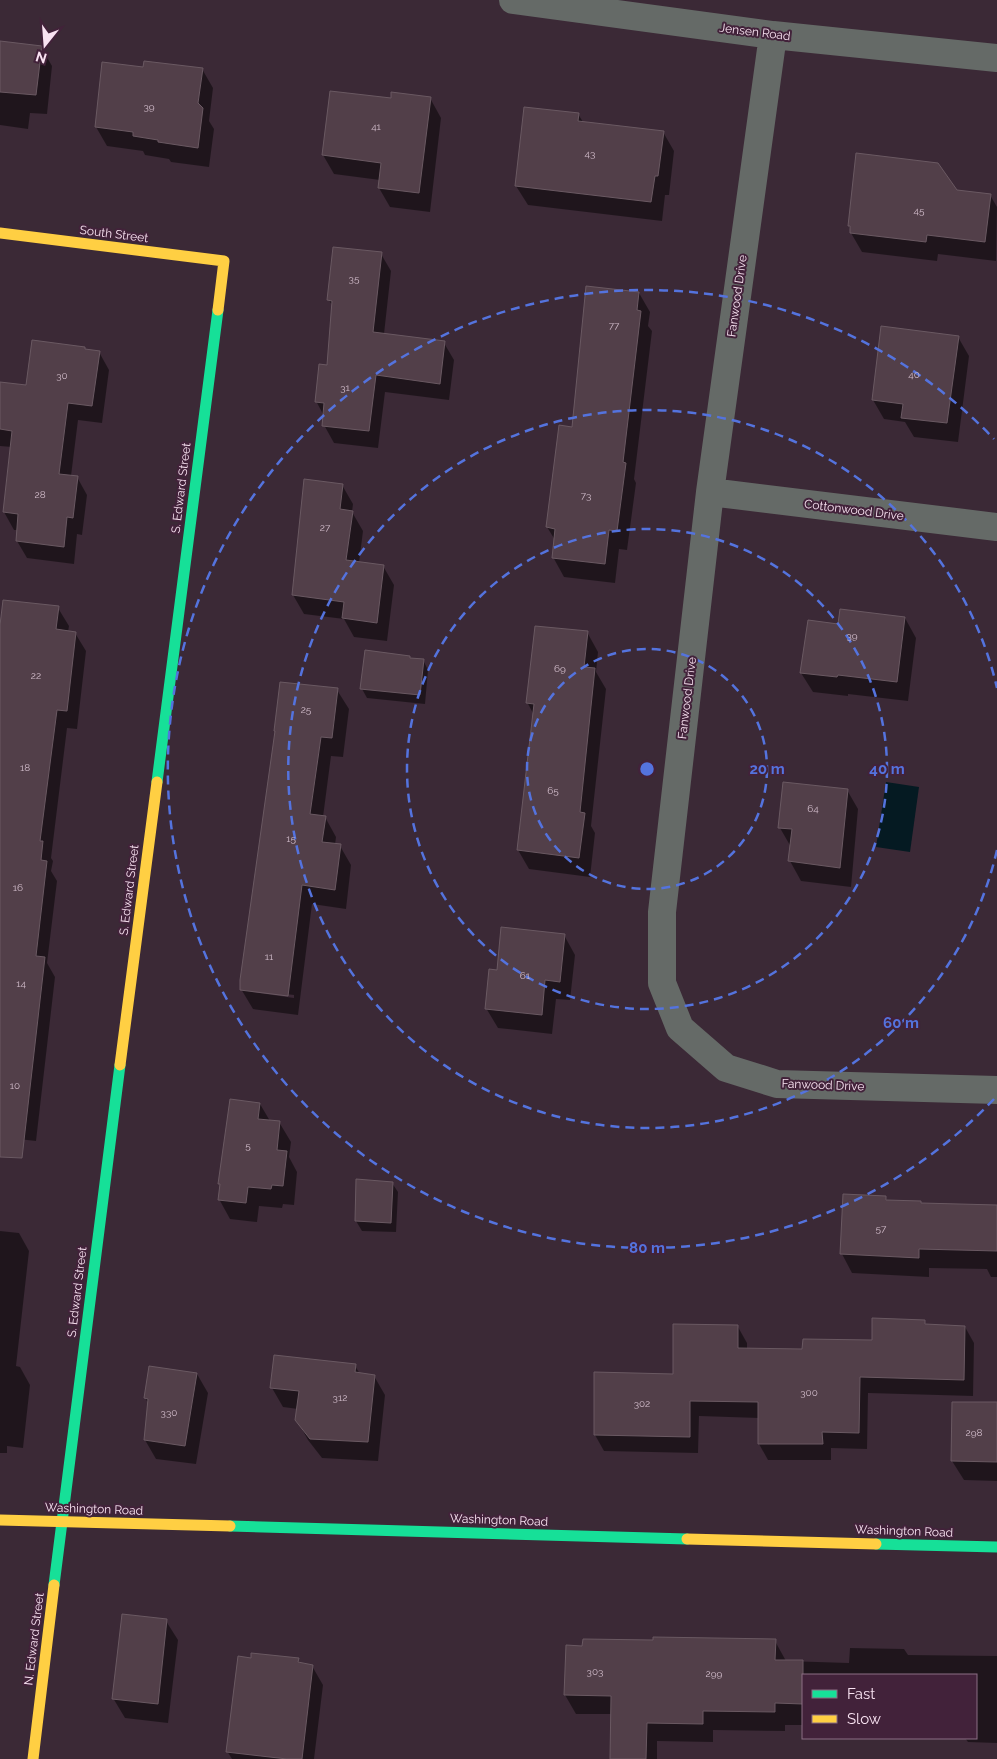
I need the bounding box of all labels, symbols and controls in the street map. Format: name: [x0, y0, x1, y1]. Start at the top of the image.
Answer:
north arrow: [20, 20, 70, 70]
street label: Jensen Road: [719, 21, 791, 43]
text: N: [34, 48, 49, 67]
house number: 39: [143, 101, 155, 112]
house number: 41: [371, 121, 382, 132]
house number: 43: [585, 148, 595, 159]
house number: 45: [914, 205, 925, 216]
street label: South Street: [79, 223, 149, 245]
street label: Fanwood Drive: [724, 254, 750, 338]
house number: 35: [349, 273, 360, 284]
house number: 77: [609, 320, 620, 331]
house number: 40: [908, 369, 920, 380]
house number: 30: [56, 370, 68, 381]
house number: 31: [340, 382, 351, 393]
street label: S. Edward Street: [168, 442, 194, 534]
house number: 28: [34, 489, 46, 500]
house number: 73: [581, 490, 591, 501]
street label: Cottonwood Drive: [803, 497, 905, 523]
house number: 27: [320, 522, 331, 533]
house number: 39: [846, 630, 858, 641]
street label: Fanwood Drive: [675, 656, 699, 740]
house number: 69: [554, 663, 566, 674]
house number: 22: [31, 670, 41, 681]
house number: 25: [301, 704, 312, 715]
centre of rings: [638, 760, 656, 778]
text: 20 m: [749, 760, 785, 778]
text: 40 m: [869, 760, 905, 778]
house number: 18: [20, 762, 30, 773]
house number: 65: [547, 785, 559, 796]
house number: 64: [807, 803, 819, 814]
house number: 15: [286, 833, 296, 844]
street label: S. Edward Street: [116, 844, 142, 936]
house number: 16: [13, 882, 23, 893]
house number: 11: [265, 951, 274, 962]
house number: 61: [520, 970, 531, 981]
house number: 14: [16, 978, 26, 989]
text: 60 m: [883, 1014, 919, 1032]
street label: Fanwood Drive: [781, 1077, 865, 1093]
house number: 10: [10, 1080, 20, 1091]
house number: 5: [245, 1140, 251, 1151]
house number: 57: [876, 1223, 887, 1234]
text: 80 m: [629, 1239, 665, 1257]
street label: S. Edward Street: [64, 1246, 90, 1338]
house number: 300: [800, 1387, 818, 1398]
house number: 312: [333, 1392, 347, 1403]
house number: 302: [634, 1398, 650, 1409]
house number: 330: [161, 1407, 177, 1418]
house number: 298: [966, 1427, 983, 1438]
street label: Washington Road: [45, 1500, 143, 1518]
street label: Washington Road: [450, 1511, 548, 1529]
street label: Washington Road: [855, 1522, 953, 1540]
street label: N. Edward Street: [21, 1592, 47, 1686]
house number: 303: [587, 1666, 603, 1677]
house number: 299: [706, 1668, 723, 1679]
legend: [802, 1674, 977, 1739]
text: Fast: [847, 1685, 875, 1703]
text: Slow: [847, 1710, 881, 1728]

